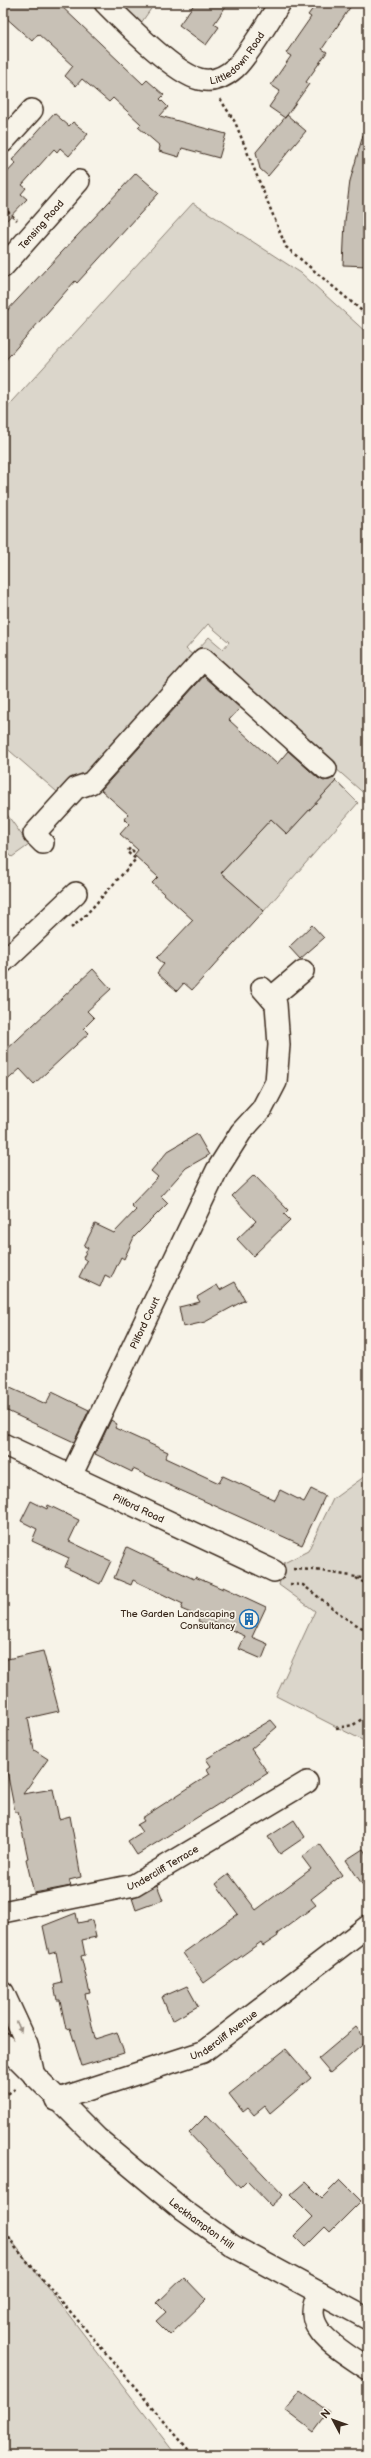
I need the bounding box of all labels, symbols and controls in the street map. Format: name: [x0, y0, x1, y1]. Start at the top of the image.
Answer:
street label: Littledown Road: [209, 30, 268, 87]
street label: Tensing Road: [16, 197, 67, 252]
street label: Pilford Court: [128, 1295, 163, 1351]
street label: Pilford Road: [111, 1491, 166, 1526]
place label: The Garden Landscaping Consultancy: [121, 1608, 235, 1632]
building icon: The Garden Landscaping Consultancy: [238, 1608, 260, 1630]
street label: Undercliff Terrace: [126, 1843, 201, 1893]
street label: Undercliff Avenue: [189, 2008, 260, 2063]
one-way arrow: [16, 2022, 22, 2033]
street label: Leckhampton Hill: [166, 2196, 236, 2252]
north arrow: [313, 2400, 353, 2440]
text: N: [318, 2406, 333, 2421]

